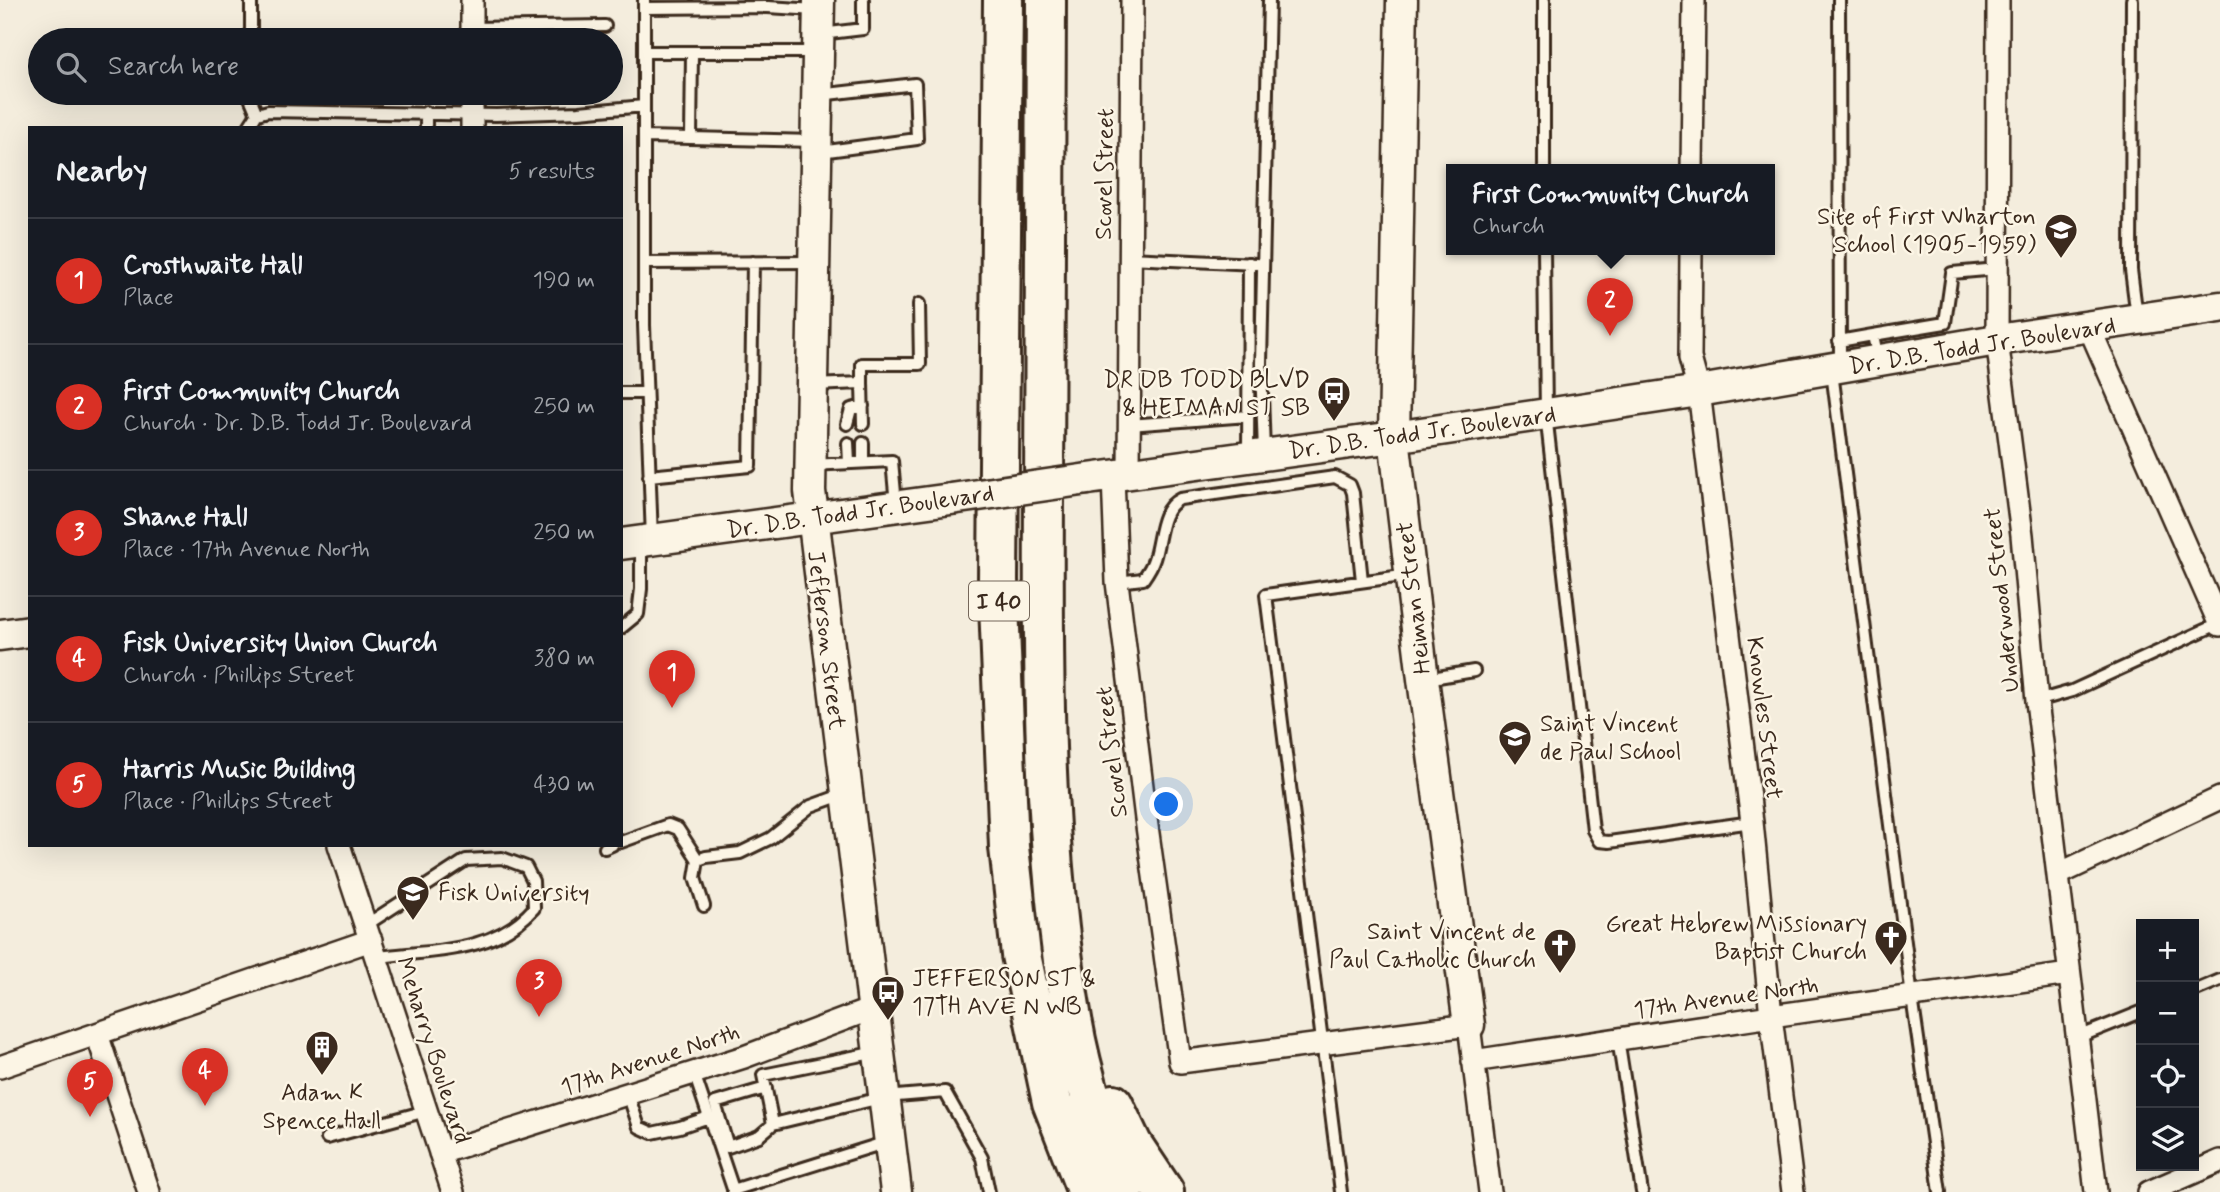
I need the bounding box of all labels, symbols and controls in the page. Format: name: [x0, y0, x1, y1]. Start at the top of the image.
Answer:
search box: [28, 28, 623, 105]
icon: search: [52, 48, 90, 86]
text: Search here: [108, 50, 239, 84]
street label: Scovel Street: [1089, 108, 1122, 240]
text: Nearby: [56, 152, 147, 191]
text: 5 results: [509, 157, 595, 187]
popup: [1446, 164, 1775, 255]
text: First Community Church: [1472, 178, 1749, 212]
place label: Site of First Wharton School (1905-1959): [1817, 202, 2036, 261]
school or university icon: Site of First Wharton School (1905-1959): [2042, 211, 2080, 260]
text: Church: [1472, 212, 1545, 242]
text: Crosthwaite Hall: [123, 249, 302, 283]
text: 1: [74, 266, 84, 296]
text: 190 m: [533, 266, 595, 296]
pin: 2: [1587, 278, 1633, 336]
text: Place: [123, 283, 174, 313]
street label: Dr. D.B. Todd Jr. Boulevard: [1847, 310, 2118, 383]
place label: DR DB TODD BLVD & HEIMAN ST SB: [1103, 365, 1310, 424]
bus stop icon: DR DB TODD BLVD & HEIMAN ST SB: [1315, 374, 1353, 423]
text: First Community Church: [123, 375, 400, 409]
text: 2: [73, 392, 85, 422]
text: 250 m: [533, 392, 595, 422]
street label: Dr. D.B. Todd Jr. Boulevard: [1287, 399, 1558, 468]
text: Church · Dr. D.B. Todd Jr. Boulevard: [123, 409, 472, 439]
street label: Dr. D.B. Todd Jr. Boulevard: [725, 478, 996, 547]
text: Shane Hall: [123, 501, 247, 535]
street label: Underwood Street: [1977, 506, 2028, 694]
text: 3: [74, 518, 84, 548]
text: 250 m: [533, 518, 595, 548]
street label: Heiman Street: [1390, 520, 1439, 676]
text: Place · 17th Avenue North: [123, 535, 370, 565]
street label: Jefferson Street: [799, 549, 852, 732]
road number: I 40: [969, 582, 1029, 621]
text: Fisk University Union Church: [123, 627, 438, 661]
street label: Knowles Street: [1738, 635, 1789, 801]
text: 4: [72, 644, 86, 674]
text: 380 m: [534, 644, 595, 674]
pin: 1: [649, 650, 695, 708]
text: Church · Phillips Street: [123, 661, 355, 691]
street label: Scovel Street: [1089, 684, 1136, 819]
place label: Saint Vincent de Paul School: [1540, 709, 1681, 768]
school or university icon: Saint Vincent de Paul School: [1496, 718, 1534, 767]
text: Harris Music Building: [123, 753, 355, 787]
text: 5: [72, 770, 86, 800]
text: 430 m: [534, 770, 595, 800]
text: Place · Phillips Street: [123, 787, 333, 817]
your location: [1149, 787, 1183, 821]
school or university icon: Fisk University: [394, 873, 432, 922]
place label: Fisk University: [438, 878, 590, 909]
place label: Great Hebrew Missionary Baptist Church: [1606, 909, 1867, 968]
place label: Saint Vincent de Paul Catholic Church: [1329, 917, 1536, 976]
church icon: Great Hebrew Missionary Baptist Church: [1872, 918, 1910, 967]
map controls: [2136, 919, 2199, 1171]
button: +: [2136, 919, 2199, 982]
church icon: Saint Vincent de Paul Catholic Church: [1541, 926, 1579, 975]
street label: Meharry Boulevard: [388, 953, 477, 1148]
pin: 3: [516, 959, 562, 1017]
place label: JEFFERSON ST & 17TH AVE N WB: [912, 964, 1096, 1023]
street label: 17th Avenue North: [1632, 970, 1821, 1027]
bus stop icon: JEFFERSON ST & 17TH AVE N WB: [869, 973, 907, 1022]
button: −: [2136, 982, 2199, 1045]
street label: 17th Avenue North: [557, 1017, 744, 1104]
building icon: Adam K Spence Hall: [303, 1028, 341, 1077]
button: locate: [2136, 1045, 2199, 1108]
pin: 4: [182, 1048, 228, 1106]
pin: 5: [67, 1059, 113, 1117]
place label: Adam K Spence Hall: [263, 1078, 381, 1137]
button: layers: [2136, 1108, 2199, 1171]

